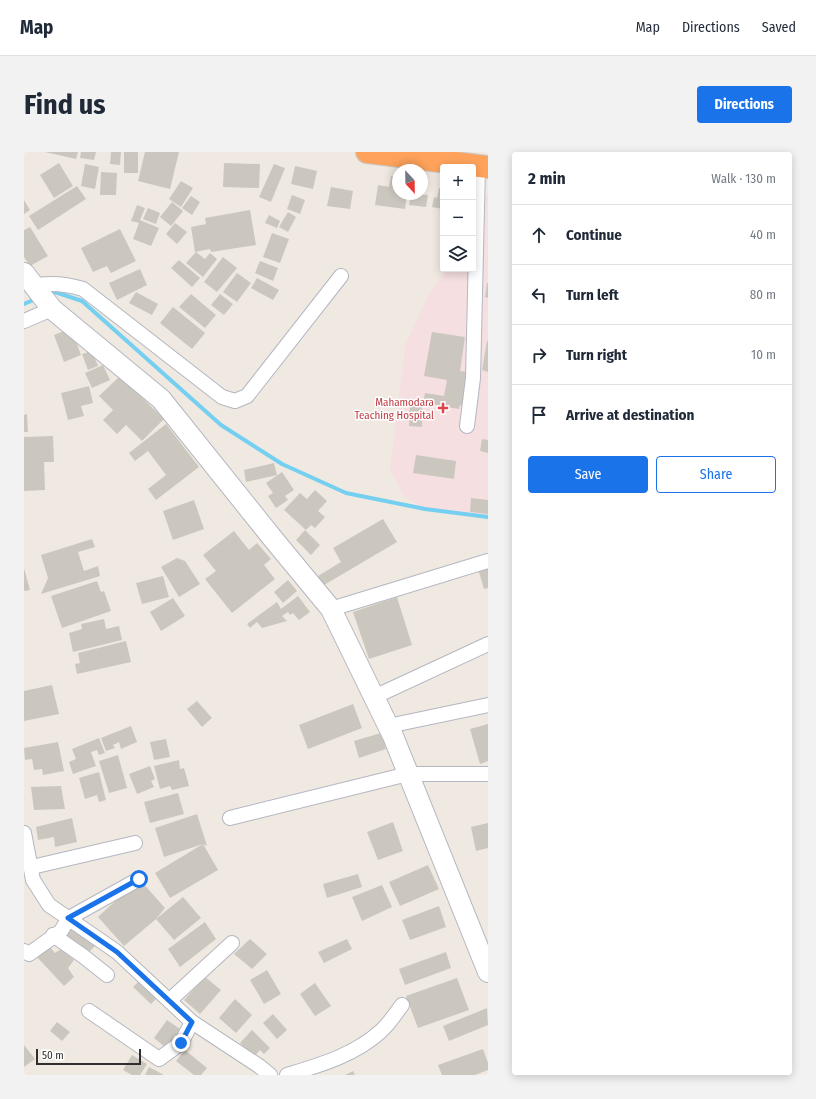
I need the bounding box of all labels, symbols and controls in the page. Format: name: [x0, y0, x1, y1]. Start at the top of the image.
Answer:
text: Map: [20, 16, 53, 39]
text: Map: [636, 19, 660, 36]
text: Directions: [682, 19, 740, 36]
text: Saved: [762, 19, 796, 36]
button: Directions: [697, 86, 792, 123]
text: Find us: [24, 88, 106, 121]
north arrow: [392, 164, 428, 200]
map controls: [440, 164, 476, 272]
button: +: [440, 164, 476, 200]
text: 2 min: [528, 168, 566, 189]
text: Walk · 130 m: [711, 171, 776, 186]
button: −: [440, 200, 476, 236]
icon: ahead: [528, 224, 550, 246]
text: Continue: [566, 226, 622, 244]
text: 40 m: [750, 227, 776, 242]
button: layers: [440, 236, 476, 272]
icon: left: [528, 284, 550, 306]
text: Turn left: [566, 286, 619, 304]
text: 80 m: [750, 287, 776, 302]
icon: right: [528, 344, 550, 366]
text: Turn right: [566, 346, 627, 364]
text: 10 m: [751, 347, 776, 362]
place label: Mahamodara Teaching Hospital: [354, 396, 434, 422]
marker: Mahamodara Teaching Hospital: [437, 402, 449, 414]
icon: arrive: [528, 404, 550, 426]
text: Arrive at destination: [566, 406, 694, 424]
button: Save: [528, 456, 648, 493]
button: Share: [656, 456, 776, 493]
route start: [130, 870, 148, 888]
route end: [172, 1034, 190, 1052]
scale bar: [36, 1047, 141, 1066]
text: 50 m: [42, 1049, 64, 1062]

